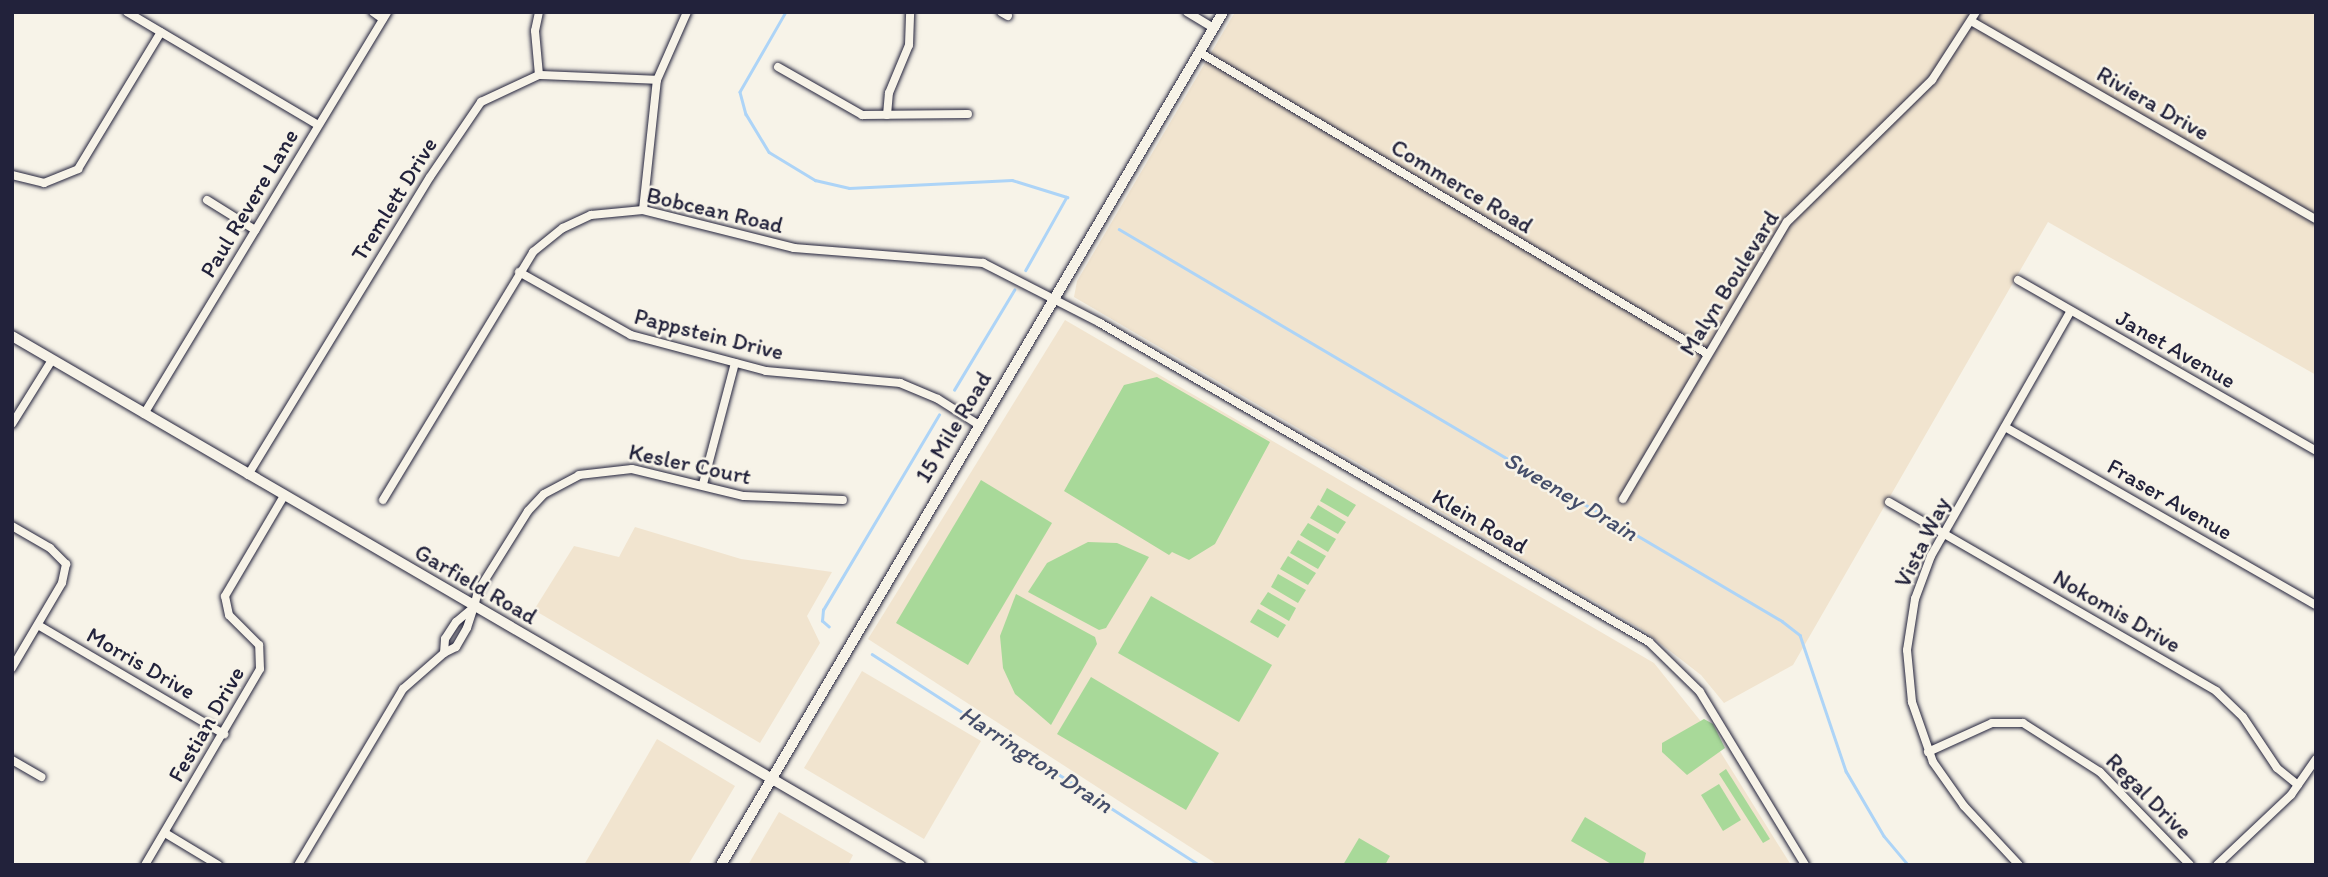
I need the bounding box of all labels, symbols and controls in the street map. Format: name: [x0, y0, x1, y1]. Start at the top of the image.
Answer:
street label: Riviera Drive: [2092, 60, 2214, 146]
street label: Paul Revere Lane: [194, 124, 304, 282]
street label: Tremlett Drive: [345, 132, 443, 266]
street label: Commerce Road: [1386, 133, 1538, 239]
street label: Bobcean Road: [644, 181, 786, 239]
street label: Malyn Boulevard: [1673, 205, 1785, 361]
street label: Pappstein Drive: [631, 302, 787, 366]
street label: Janet Avenue: [2112, 304, 2240, 394]
street label: 15 Mile Road: [909, 367, 997, 487]
street label: Kesler Court: [626, 438, 754, 490]
water label: Sweeney Drain: [1499, 445, 1643, 547]
street label: Fraser Avenue: [2102, 452, 2238, 546]
street label: Klein Road: [1428, 483, 1532, 559]
street label: Vista Way: [1889, 493, 1955, 591]
street label: Garfield Road: [410, 538, 542, 630]
street label: Nokomis Drive: [2048, 563, 2186, 659]
street label: Morris Drive: [82, 621, 200, 705]
street label: Festian Drive: [162, 661, 250, 787]
water label: Harrington Drain: [954, 699, 1118, 819]
street label: Regal Drive: [2100, 747, 2198, 845]

